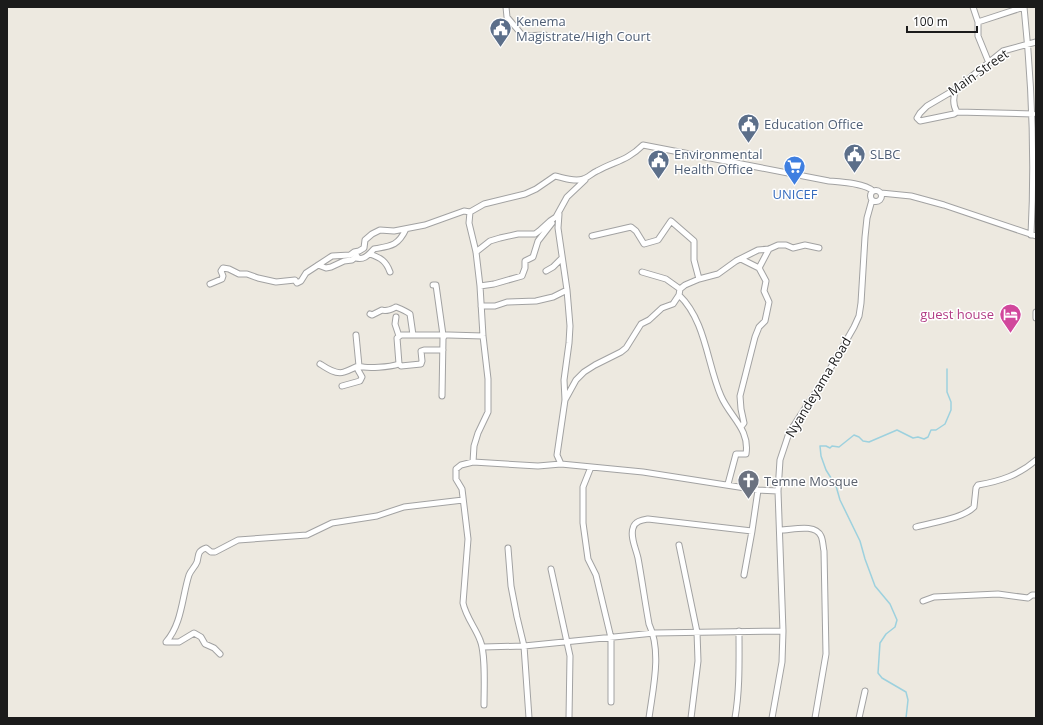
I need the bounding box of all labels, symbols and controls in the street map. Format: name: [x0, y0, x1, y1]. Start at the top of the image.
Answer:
scale bar: [907, 8, 977, 34]
place label: Kenema Magistrate/High Court: [516, 12, 651, 45]
text: 100 m: [913, 13, 948, 30]
public building icon: Kenema Magistrate/High Court: [487, 15, 513, 48]
street label: Main Street: [944, 44, 1012, 99]
public building icon: Education Office: [735, 111, 761, 144]
place label: Education Office: [764, 115, 863, 133]
public building icon: SLBC: [842, 141, 868, 174]
place label: Environmental Health Office: [674, 145, 763, 178]
place label: SLBC: [870, 145, 901, 163]
public building icon: Environmental Health Office: [645, 148, 671, 181]
supermarket icon: UNICEF: [782, 153, 808, 186]
place label: UNICEF: [772, 185, 818, 203]
hotel icon: guest house: [997, 301, 1023, 334]
place label: guest house: [920, 305, 994, 323]
street label: Nyandeyama Road: [781, 333, 855, 441]
church icon: Temne Mosque: [736, 468, 762, 501]
place label: Temne Mosque: [764, 472, 858, 490]

